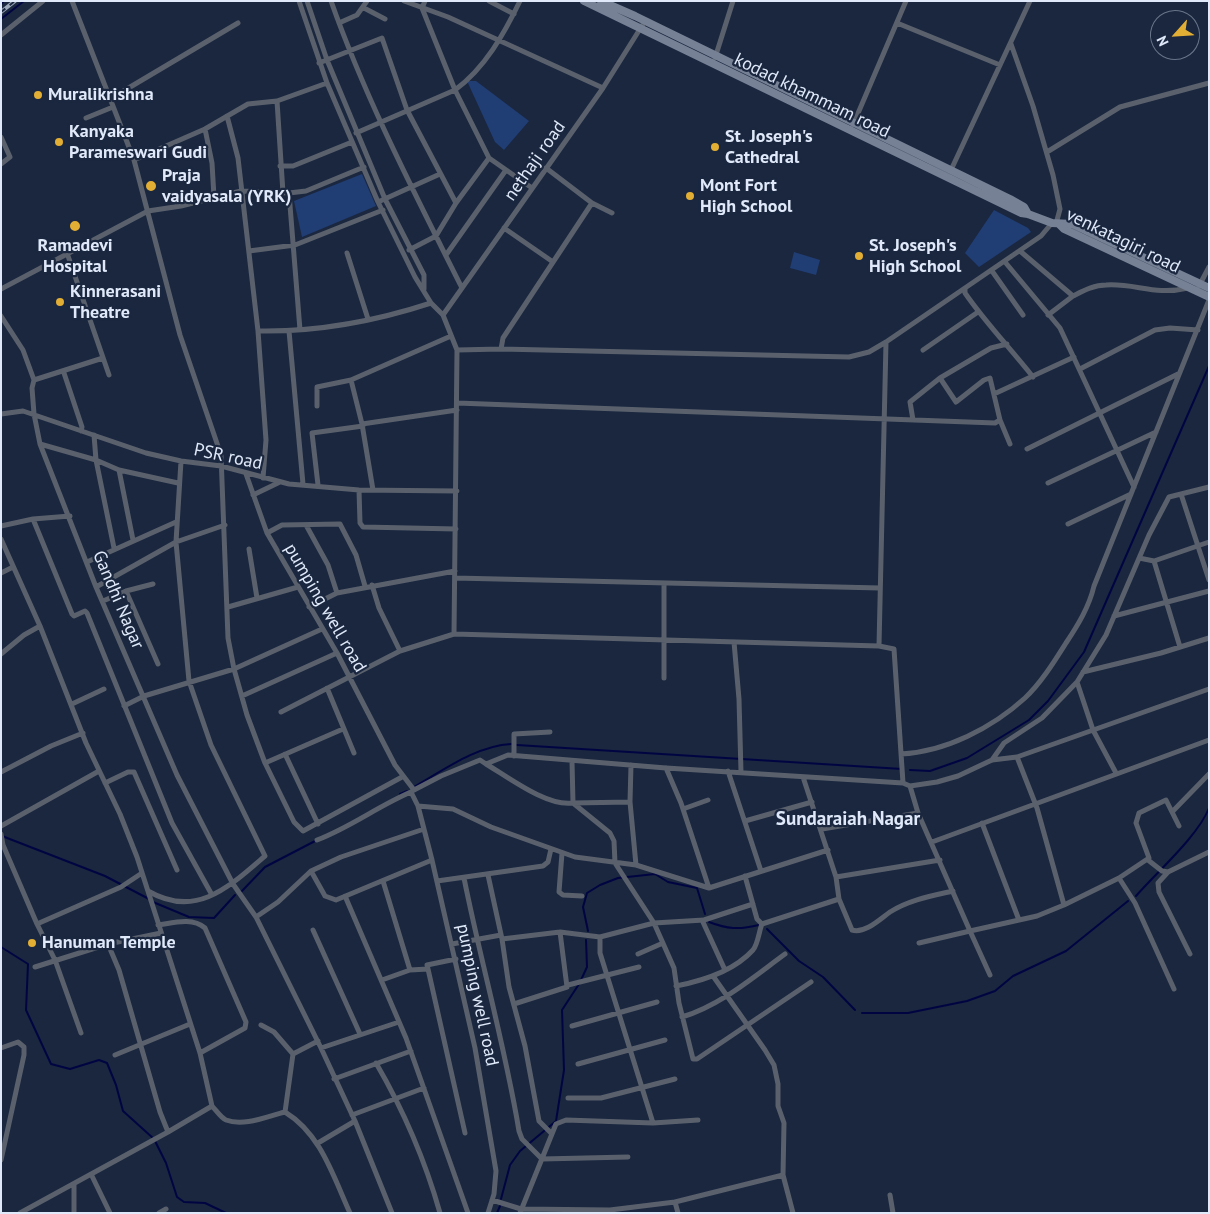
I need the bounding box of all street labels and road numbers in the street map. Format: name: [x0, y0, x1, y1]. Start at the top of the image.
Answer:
street label: kodad khammam road: [731, 49, 893, 143]
street label: nethaji road: [500, 117, 570, 205]
street label: venkatagiri road: [1062, 204, 1184, 278]
street label: PSR road: [192, 439, 264, 475]
street label: pumping well road: [279, 540, 371, 676]
street label: Gandhi Nagar: [88, 548, 148, 652]
street label: pumping well road: [451, 922, 503, 1068]

